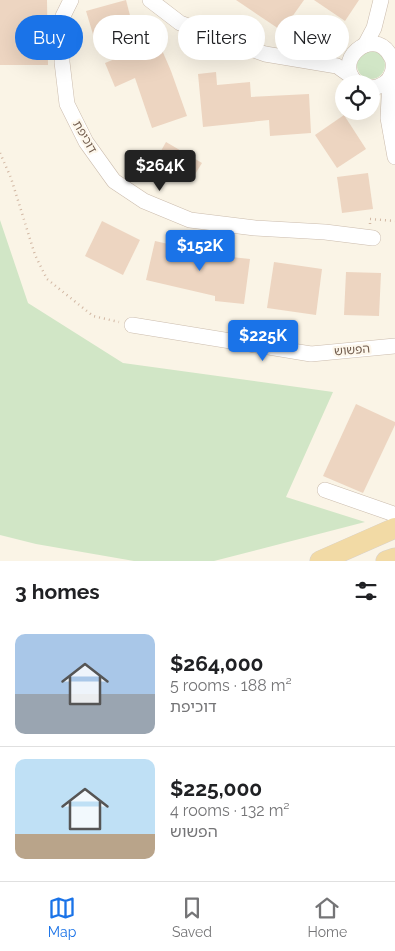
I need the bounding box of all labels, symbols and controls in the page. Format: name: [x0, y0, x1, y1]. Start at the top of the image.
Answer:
chip: Buy: [15, 15, 83, 60]
chip: Rent: [93, 15, 168, 60]
chip: Filters: [178, 15, 265, 60]
chip: New: [275, 15, 349, 60]
map controls: [335, 75, 380, 120]
button: locate: [335, 75, 380, 120]
street label: דוכיפת: [70, 118, 100, 156]
pin: $264K: [125, 150, 195, 192]
text: $264K: [136, 156, 184, 175]
pin: $152K: [165, 230, 235, 272]
text: $152K: [177, 236, 223, 255]
pin: $225K: [228, 320, 298, 362]
text: $225K: [239, 326, 287, 345]
street label: הפשוש: [334, 341, 370, 359]
icon: filters: [352, 577, 380, 605]
text: 3 homes: [15, 579, 100, 604]
text: $264,000: [170, 651, 263, 676]
icon: home: [55, 654, 115, 714]
text: 5 rooms · 188 m²: [170, 676, 292, 695]
text: דוכיפת: [170, 697, 217, 716]
text: $225,000: [170, 776, 262, 801]
icon: home: [55, 779, 115, 839]
text: 4 rooms · 132 m²: [170, 801, 290, 820]
text: הפשוש: [170, 822, 218, 841]
tab: Map: [48, 894, 76, 940]
tab: Saved: [172, 894, 212, 940]
tab: Home: [308, 894, 347, 940]

